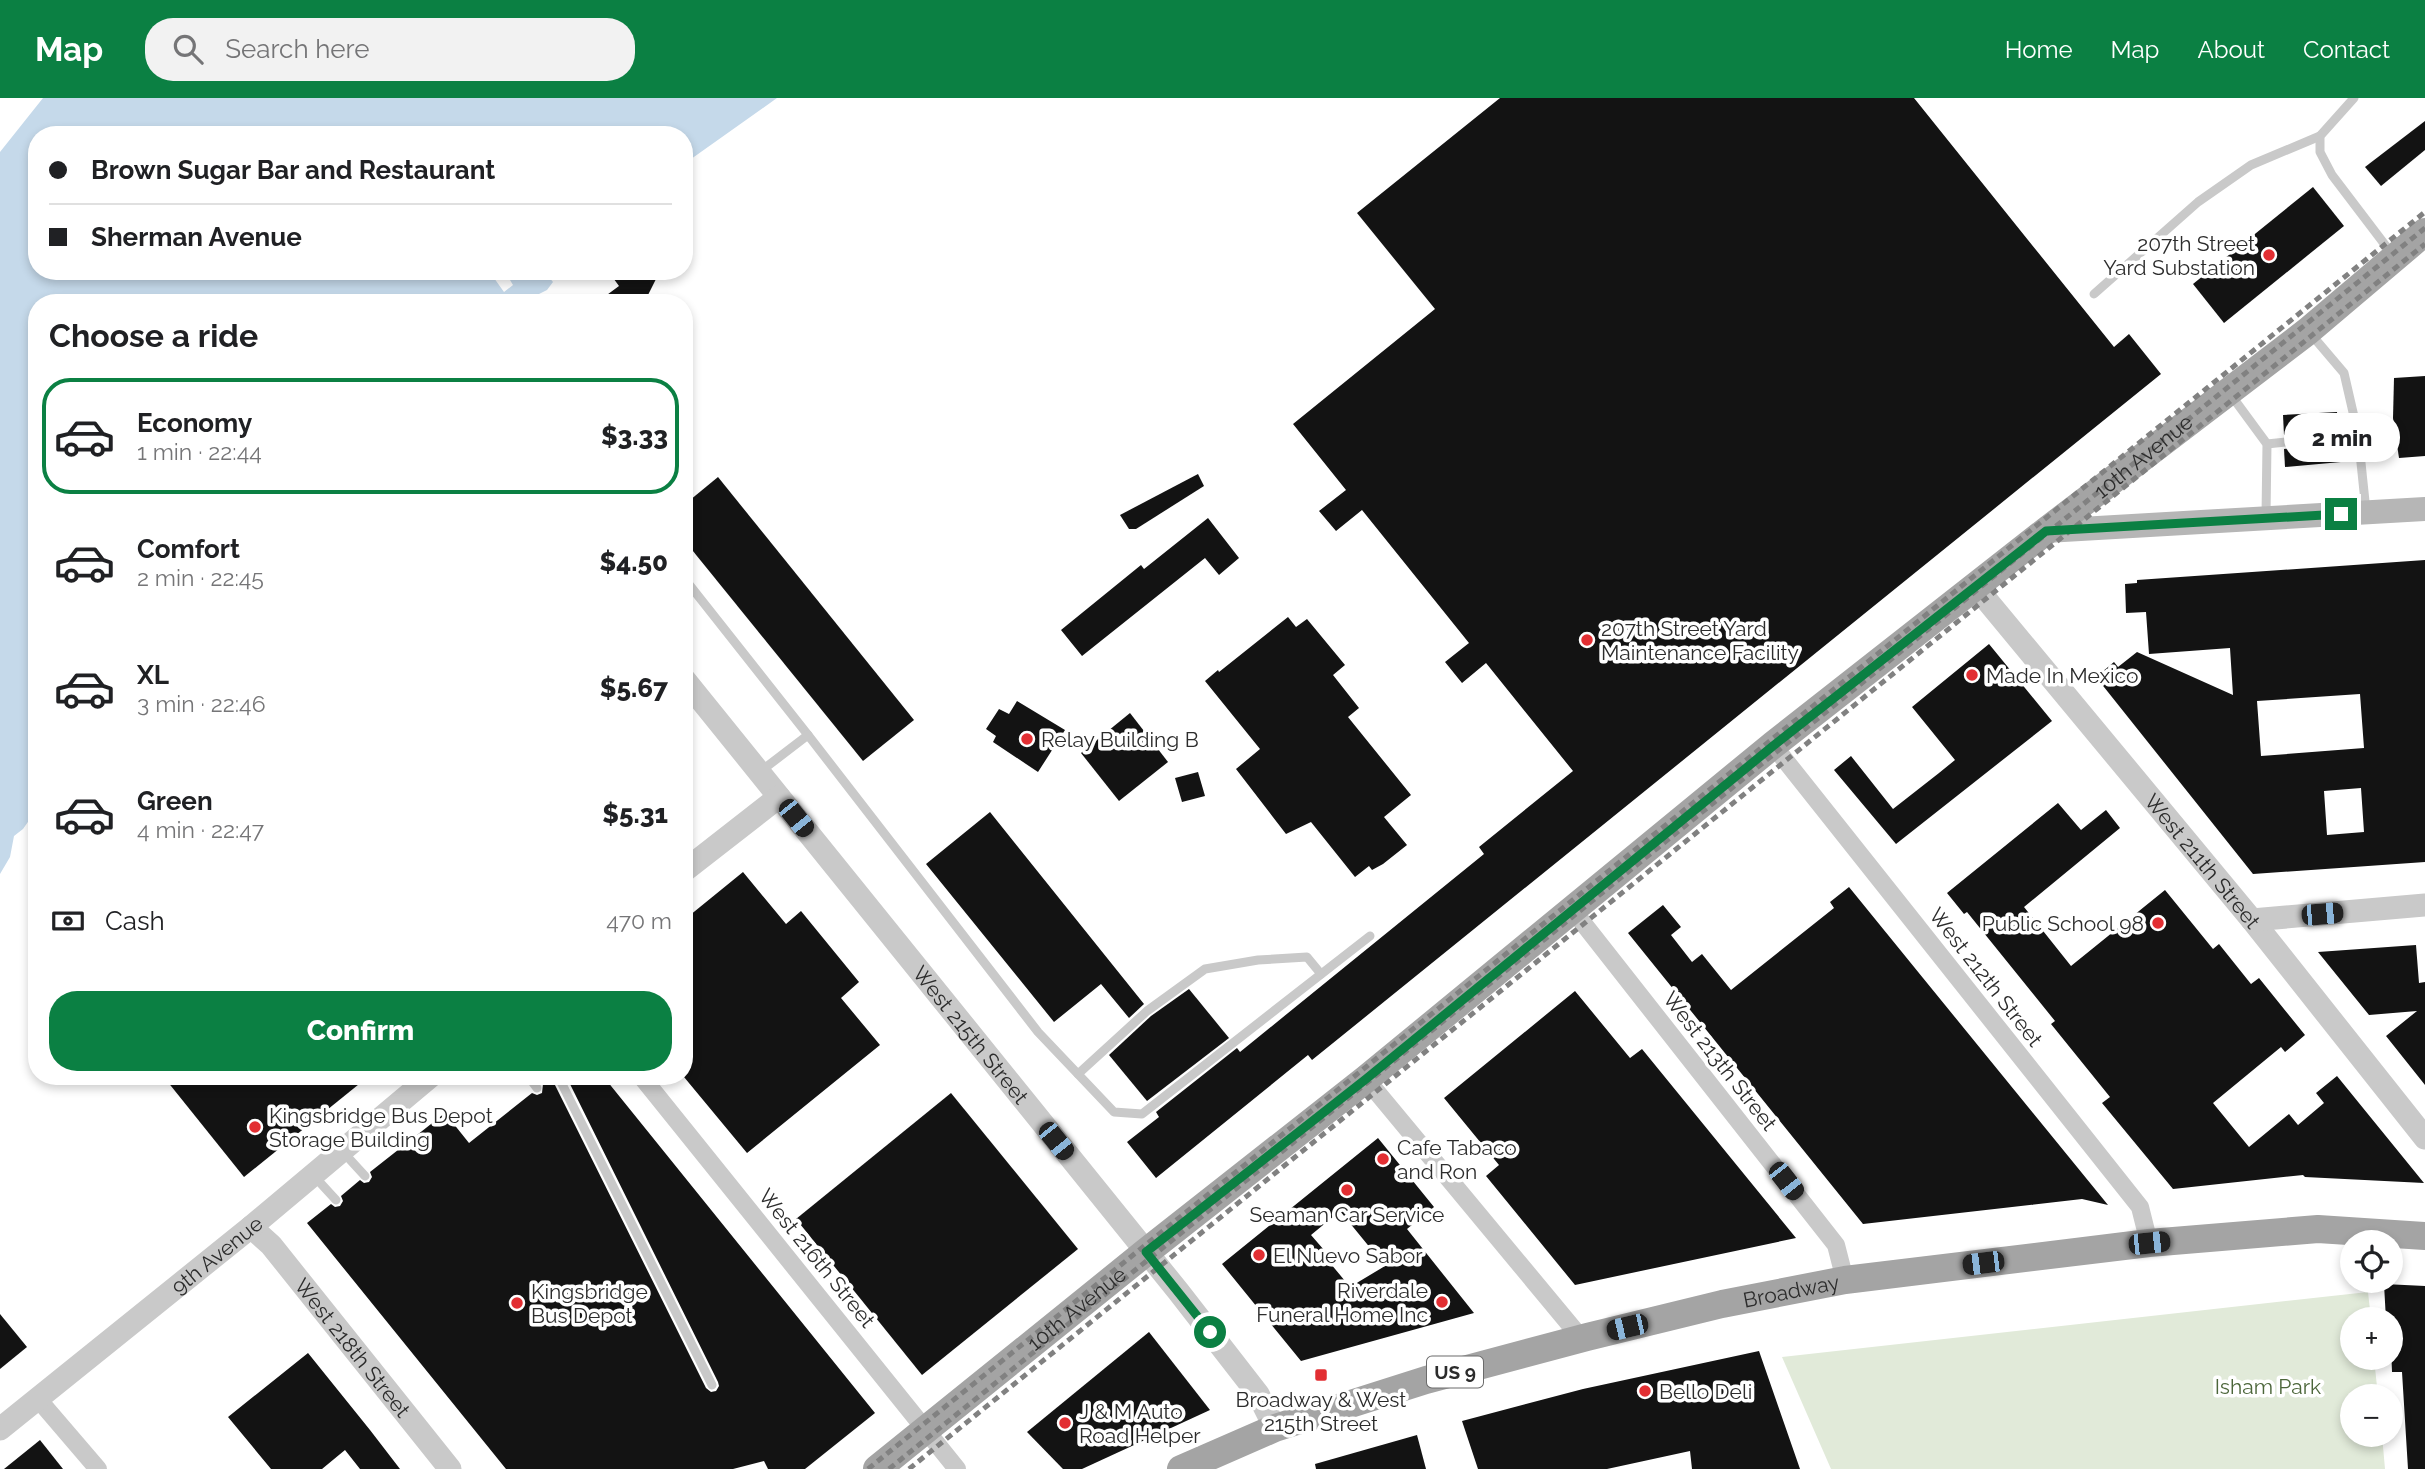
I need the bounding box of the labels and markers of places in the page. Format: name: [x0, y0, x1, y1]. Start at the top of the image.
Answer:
place label: 207th Street Yard Substation: [2103, 231, 2255, 280]
marker: 207th Street Yard Substation: [2261, 247, 2277, 263]
place label: 207th Street Yard Maintenance Facility: [1601, 616, 1799, 665]
marker: 207th Street Yard Maintenance Facility: [1579, 632, 1595, 648]
place label: Made In Mexico: [1986, 663, 2139, 688]
marker: Made In Mexico: [1964, 667, 1980, 683]
place label: Relay Building B: [1041, 727, 1199, 752]
marker: Relay Building B: [1019, 731, 1035, 747]
place label: Public School 98: [1982, 911, 2144, 936]
marker: Public School 98: [2150, 915, 2166, 931]
place label: Kingsbridge Bus Depot Storage Building: [269, 1103, 493, 1152]
marker: Kingsbridge Bus Depot Storage Building: [247, 1119, 263, 1135]
place label: Cafe Tabaco and Ron: [1397, 1135, 1517, 1184]
marker: Cafe Tabaco and Ron: [1375, 1151, 1391, 1167]
marker: Seaman Car Service: [1339, 1182, 1355, 1198]
place label: Seaman Car Service: [1250, 1202, 1444, 1227]
place label: El Nuevo Sabor: [1273, 1243, 1423, 1268]
marker: El Nuevo Sabor: [1251, 1247, 1267, 1263]
place label: Riverdale Funeral Home Inc: [1256, 1278, 1428, 1327]
place label: Kingsbridge Bus Depot: [531, 1279, 648, 1328]
marker: Riverdale Funeral Home Inc: [1434, 1294, 1450, 1310]
marker: Kingsbridge Bus Depot: [509, 1295, 525, 1311]
marker: Broadway & West 215th Street: [1313, 1367, 1329, 1383]
place label: Bello Deli: [1659, 1379, 1752, 1404]
marker: Bello Deli: [1637, 1383, 1653, 1399]
place label: Broadway & West 215th Street: [1236, 1387, 1406, 1436]
place label: J & M Auto Road Helper: [1079, 1399, 1201, 1448]
marker: J & M Auto Road Helper: [1057, 1415, 1073, 1431]

